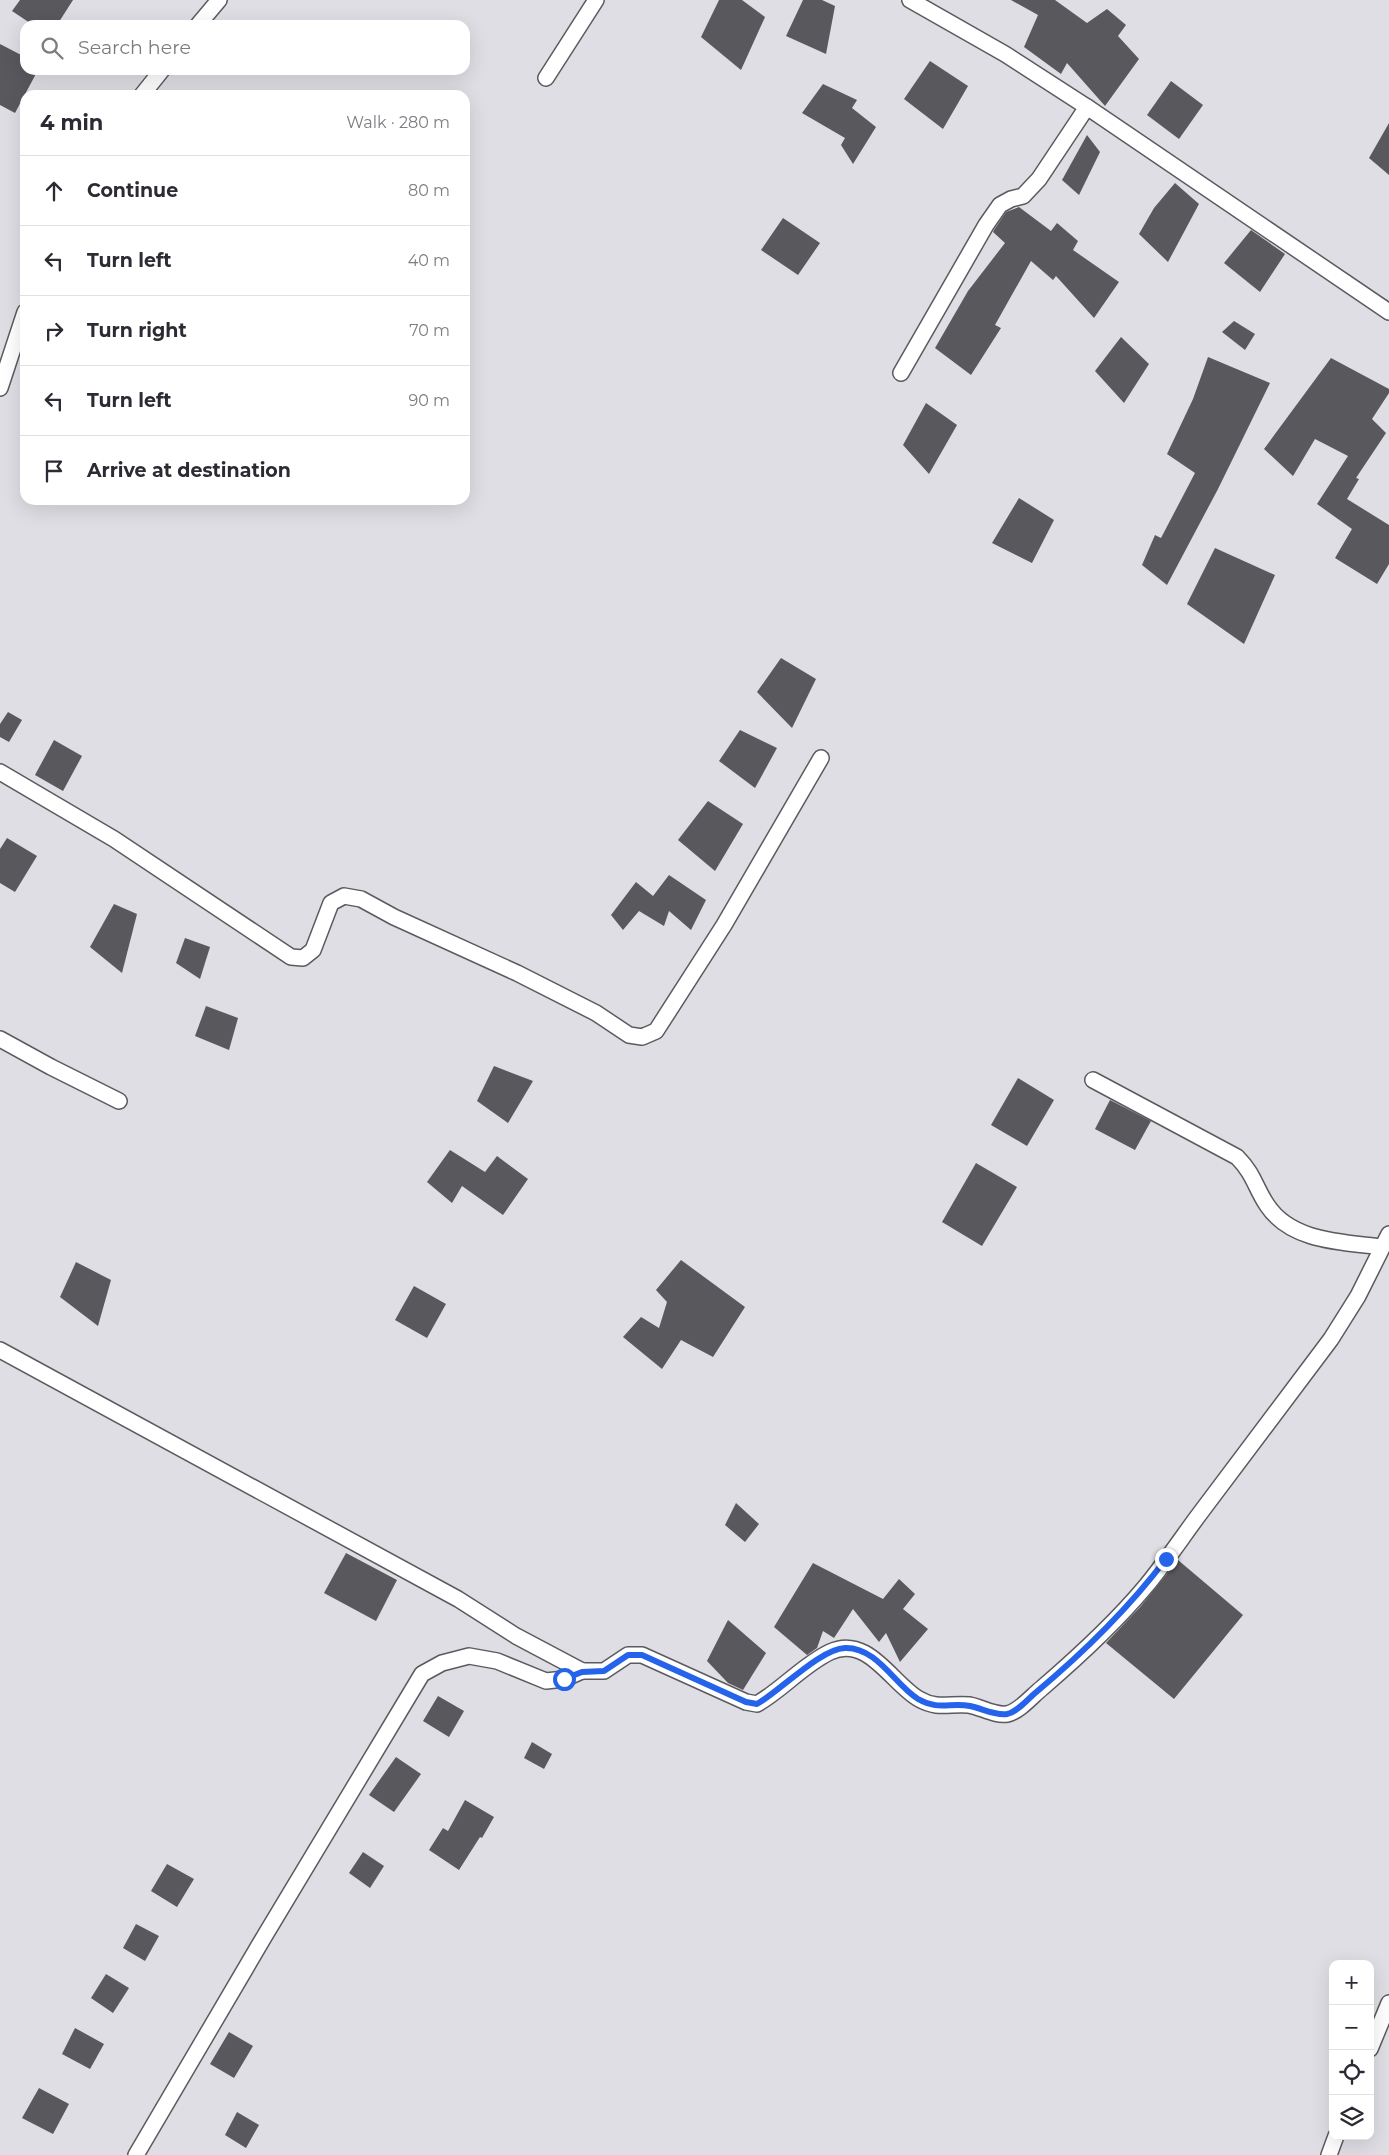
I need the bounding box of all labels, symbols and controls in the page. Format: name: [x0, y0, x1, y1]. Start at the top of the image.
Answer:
search box: [20, 20, 470, 75]
icon: search: [38, 34, 66, 62]
text: Search here: [78, 36, 191, 59]
text: 4 min: [40, 110, 103, 135]
text: Walk · 280 m: [346, 113, 450, 132]
icon: ahead: [40, 177, 68, 205]
text: Continue: [87, 179, 178, 202]
text: 80 m: [408, 181, 450, 200]
icon: left: [40, 247, 68, 275]
text: Turn left: [87, 249, 172, 272]
text: 40 m: [408, 251, 450, 270]
icon: right: [40, 317, 68, 345]
text: Turn right: [87, 319, 187, 342]
text: 70 m: [409, 321, 450, 340]
icon: left: [40, 387, 68, 415]
text: Turn left: [87, 389, 172, 412]
text: 90 m: [408, 391, 450, 410]
icon: arrive: [40, 457, 68, 485]
text: Arrive at destination: [87, 459, 291, 482]
route end: [1155, 1548, 1178, 1571]
route start: [553, 1668, 576, 1691]
map controls: [1329, 1960, 1374, 2140]
button: +: [1329, 1960, 1374, 2005]
button: −: [1329, 2005, 1374, 2050]
button: locate: [1329, 2050, 1374, 2095]
button: layers: [1329, 2095, 1374, 2140]

